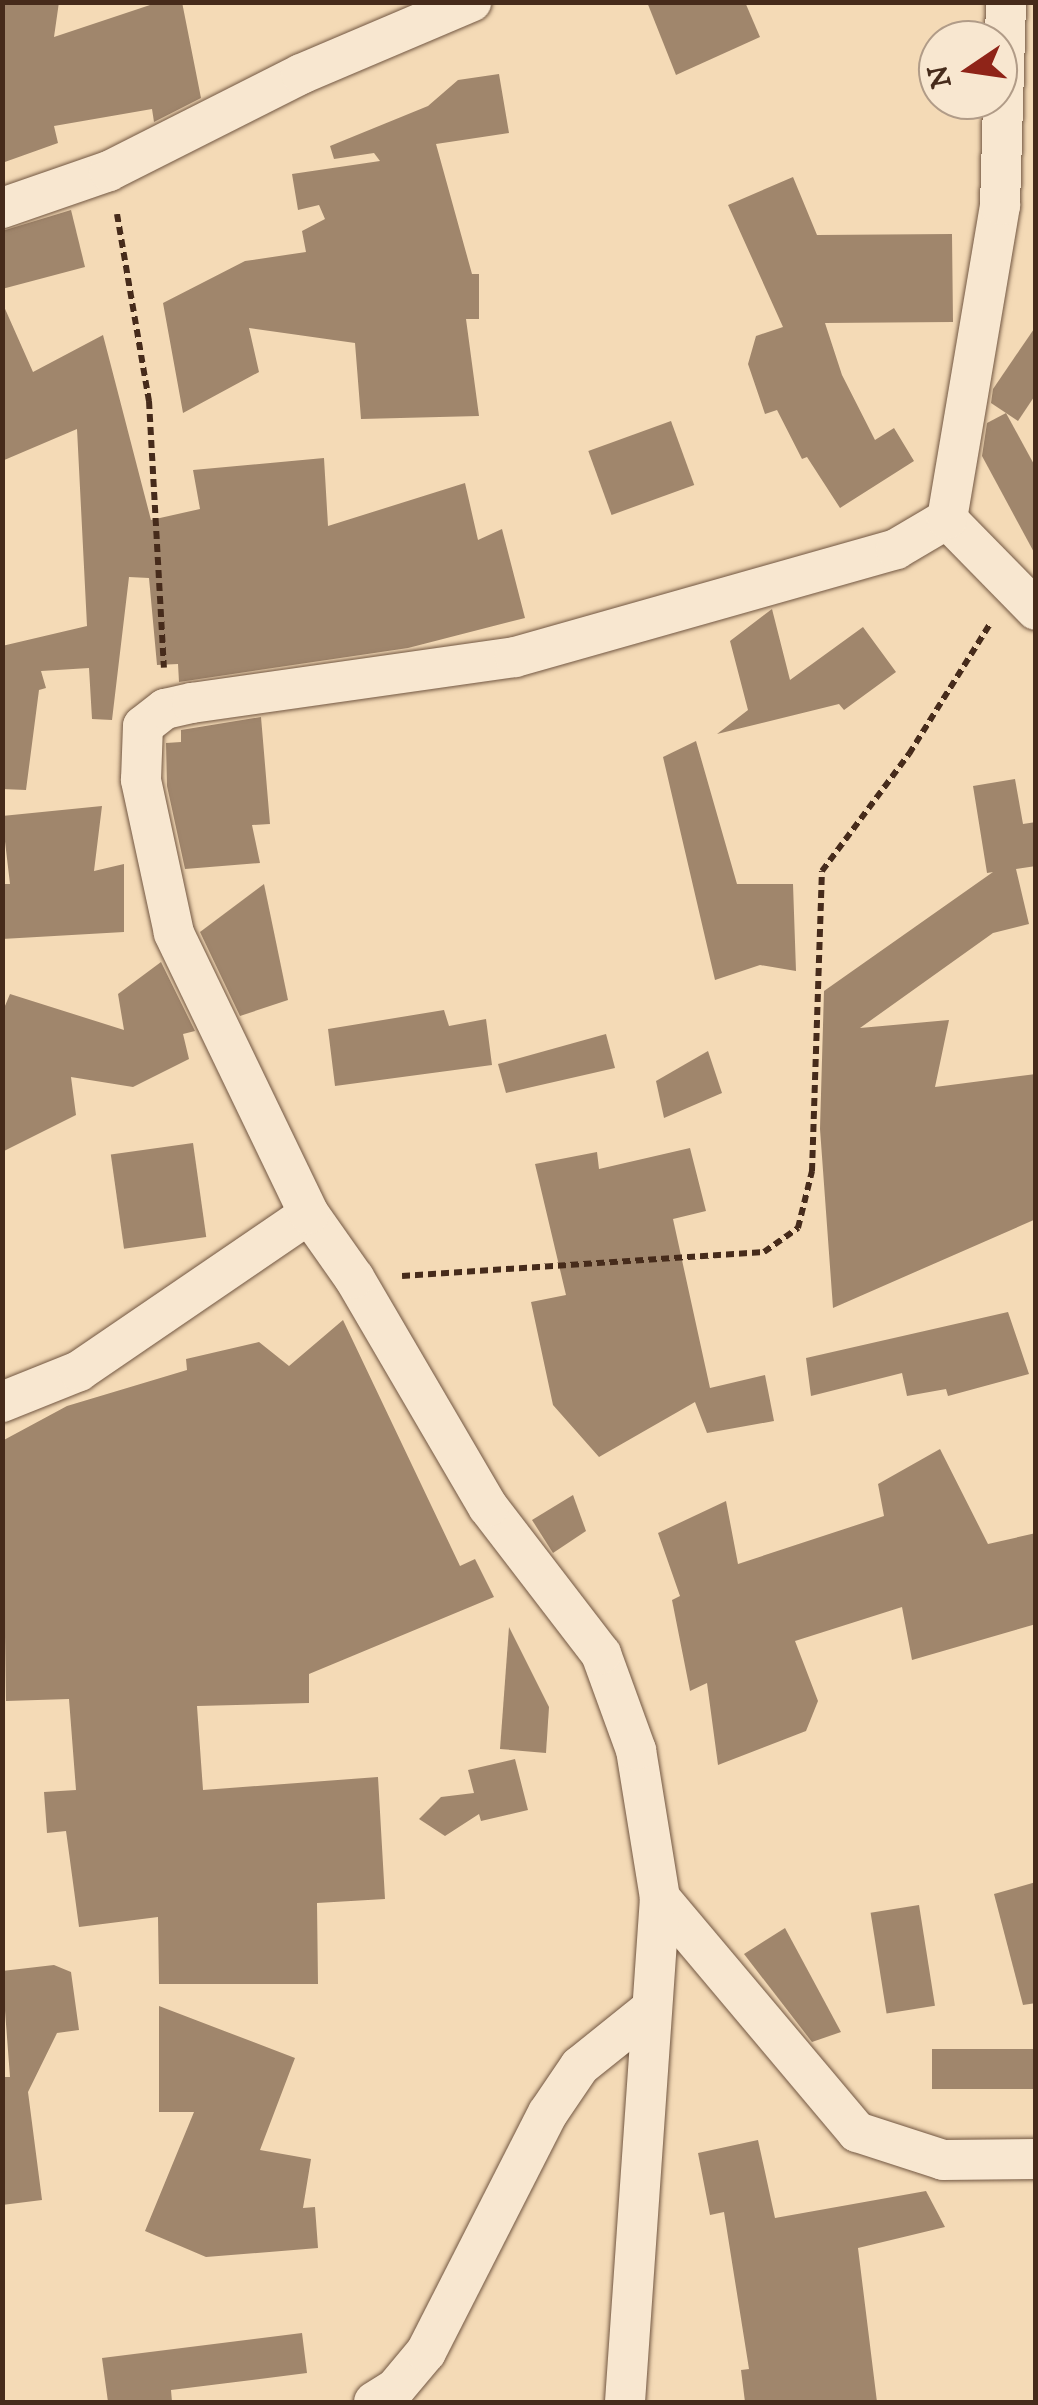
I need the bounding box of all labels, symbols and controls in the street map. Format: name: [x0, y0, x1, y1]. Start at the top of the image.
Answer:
north arrow: [918, 20, 1018, 120]
text: N: [921, 61, 960, 92]

